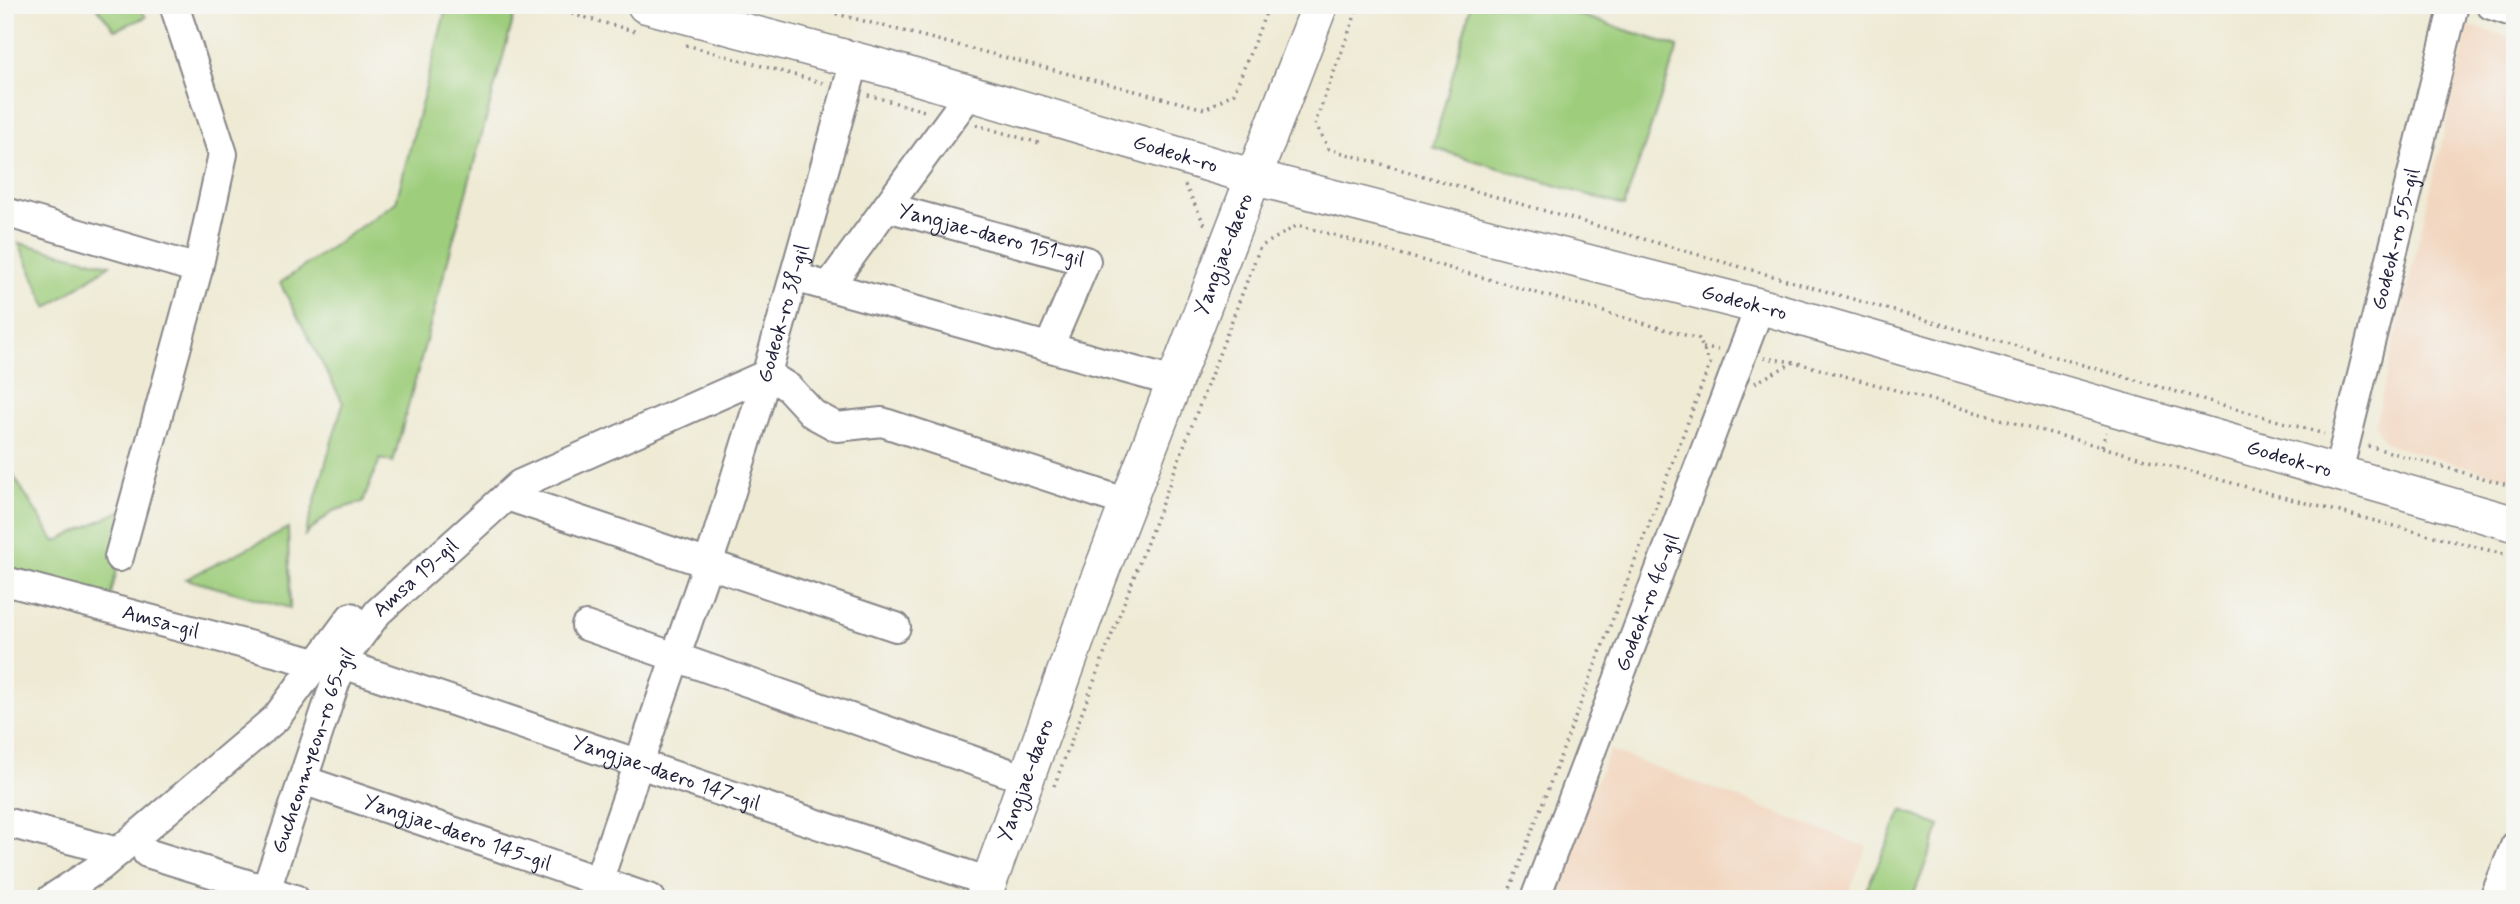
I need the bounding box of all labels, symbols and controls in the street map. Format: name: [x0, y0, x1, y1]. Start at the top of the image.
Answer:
street label: Godeok-ro: [1129, 128, 1221, 180]
street label: Godeok-ro 55-gil: [2365, 165, 2427, 313]
street label: Yangjae-daero: [1187, 189, 1260, 320]
street label: Yangjae-daero 151-gil: [895, 197, 1088, 274]
street label: Godeok-ro 38-gil: [751, 241, 816, 386]
street label: Godeok-ro: [1698, 278, 1790, 327]
street label: Godeok-ro: [2243, 433, 2335, 484]
street label: Godeok-ro 46-gil: [1609, 530, 1686, 676]
street label: Amsa 19-gil: [367, 532, 464, 624]
street label: Amsa-gil: [119, 598, 202, 646]
street label: Gucheonmyeon-ro 65-gil: [265, 642, 361, 857]
street label: Yangjae-daero: [991, 715, 1061, 846]
street label: Yangjae-daero 147-gil: [568, 728, 764, 818]
street label: Yangjae-daero 145-gil: [359, 788, 555, 878]

